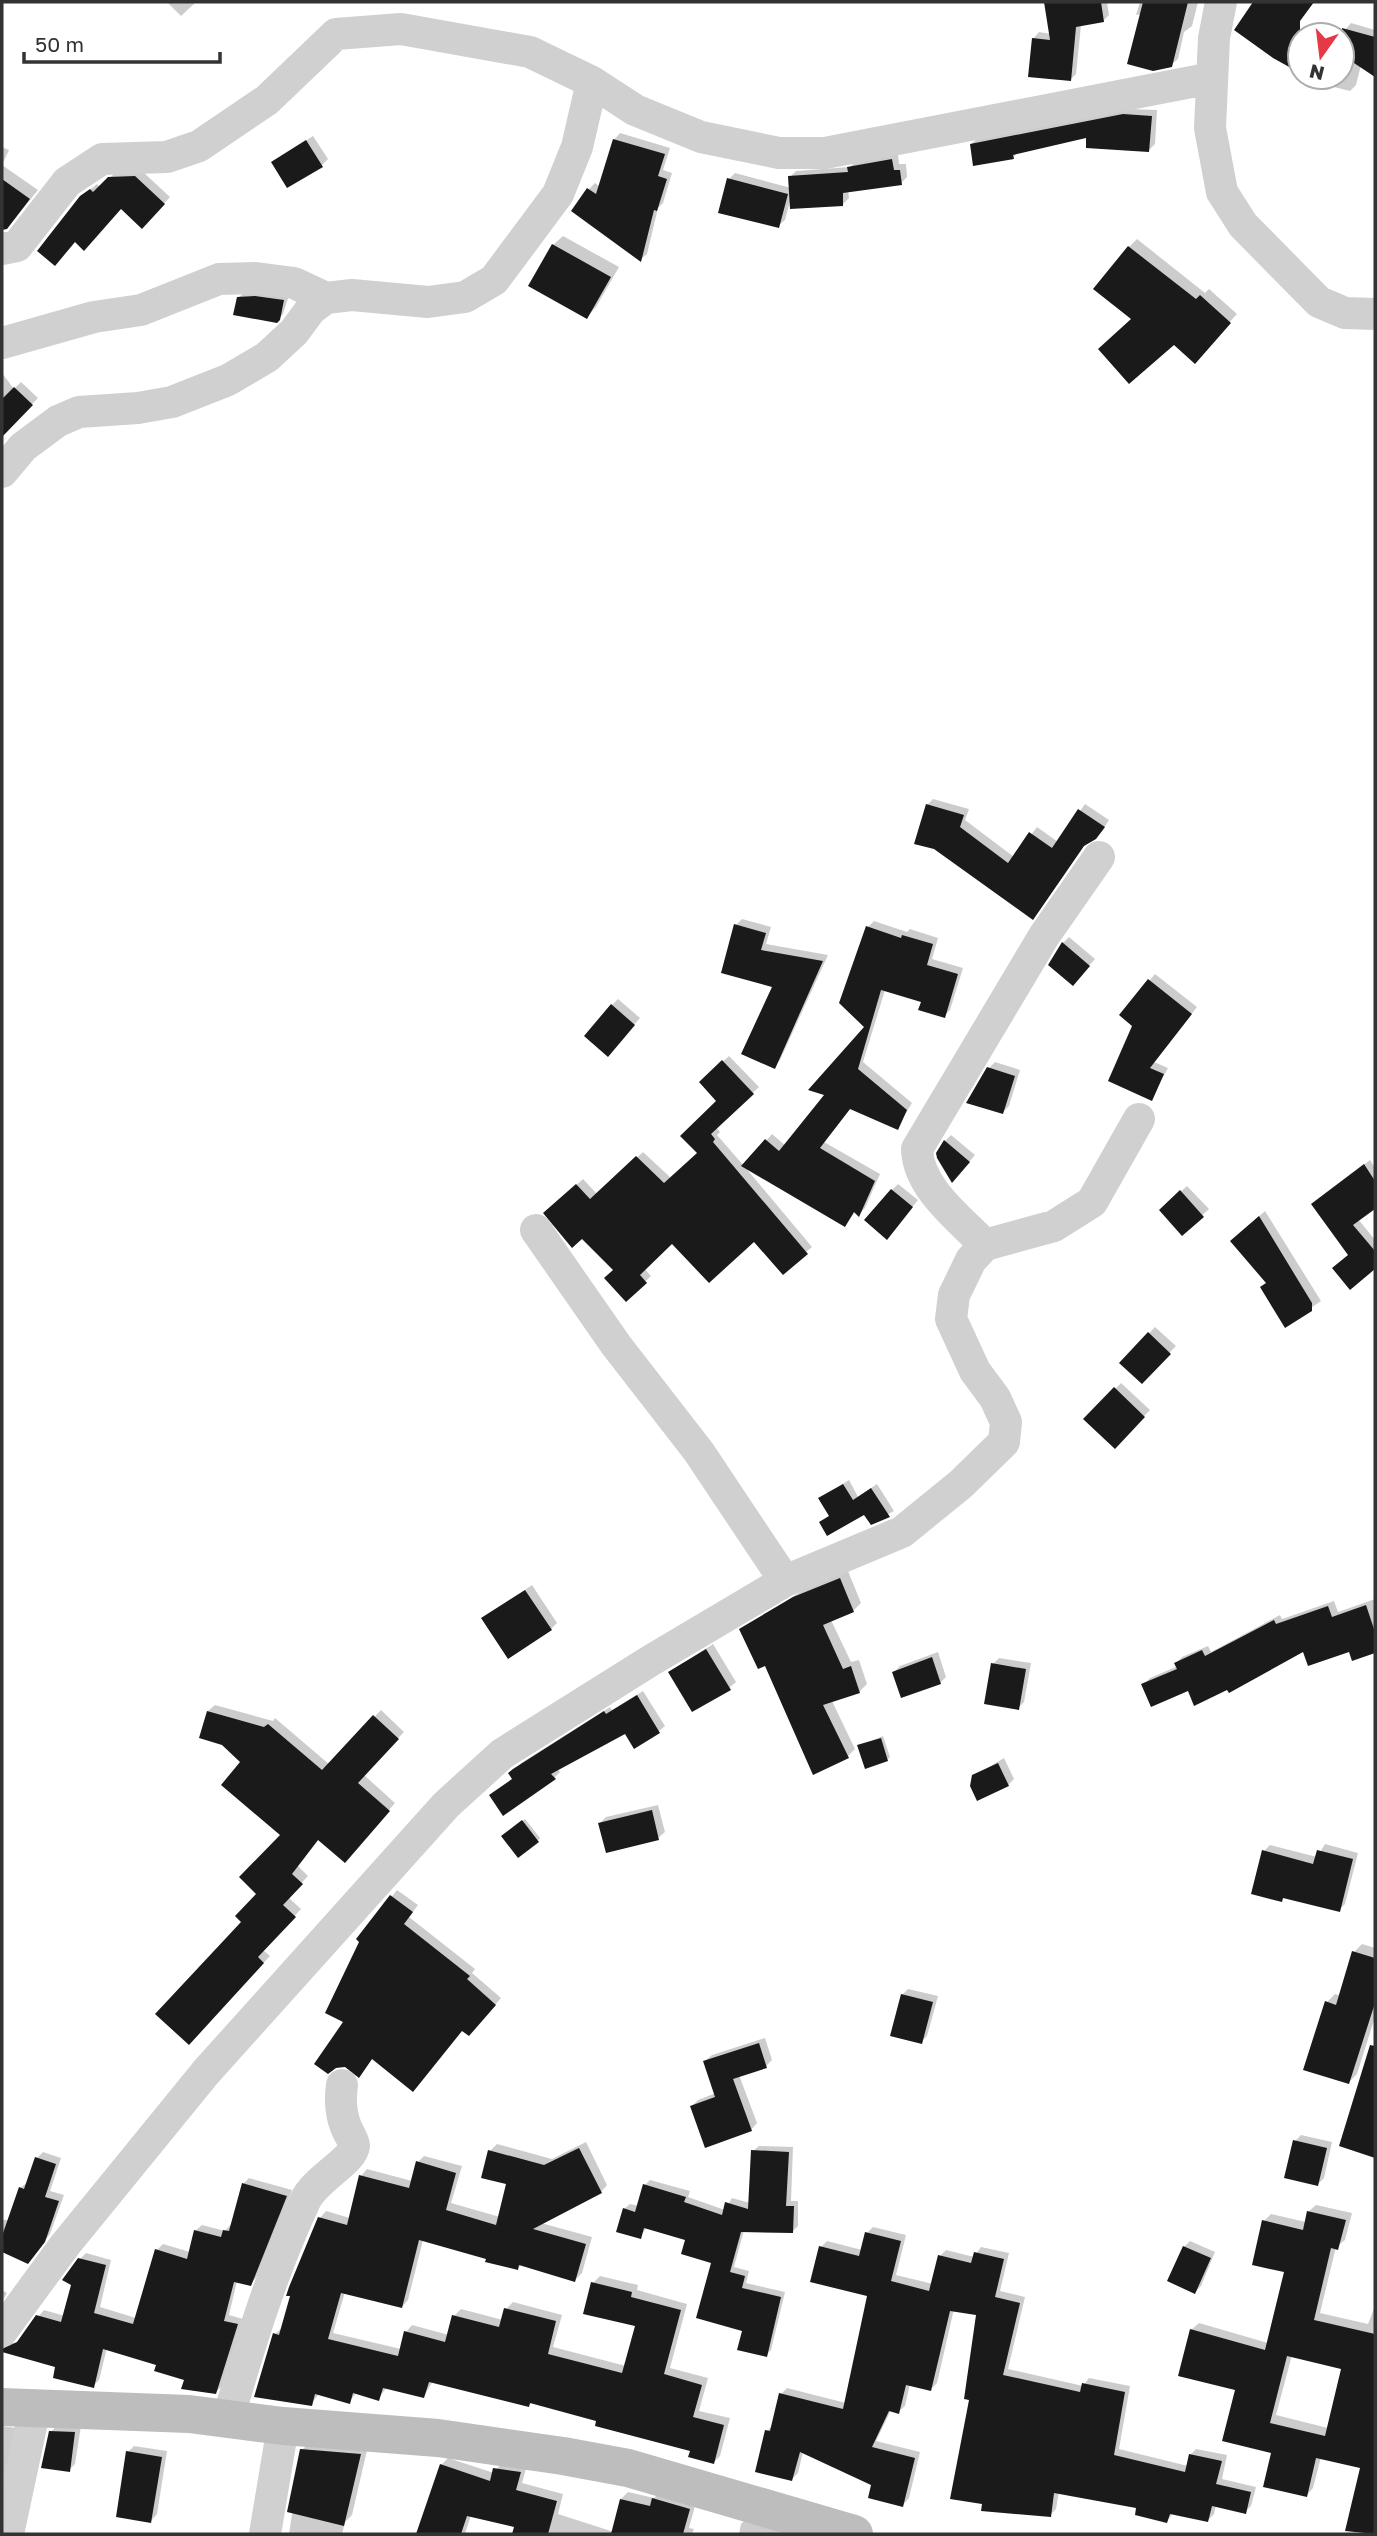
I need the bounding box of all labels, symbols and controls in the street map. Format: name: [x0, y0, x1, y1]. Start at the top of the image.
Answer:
scale bar: [24, 21, 220, 65]
north arrow: [1286, 21, 1356, 91]
text: 50 m: [35, 31, 84, 57]
text: N: [1307, 60, 1327, 86]

